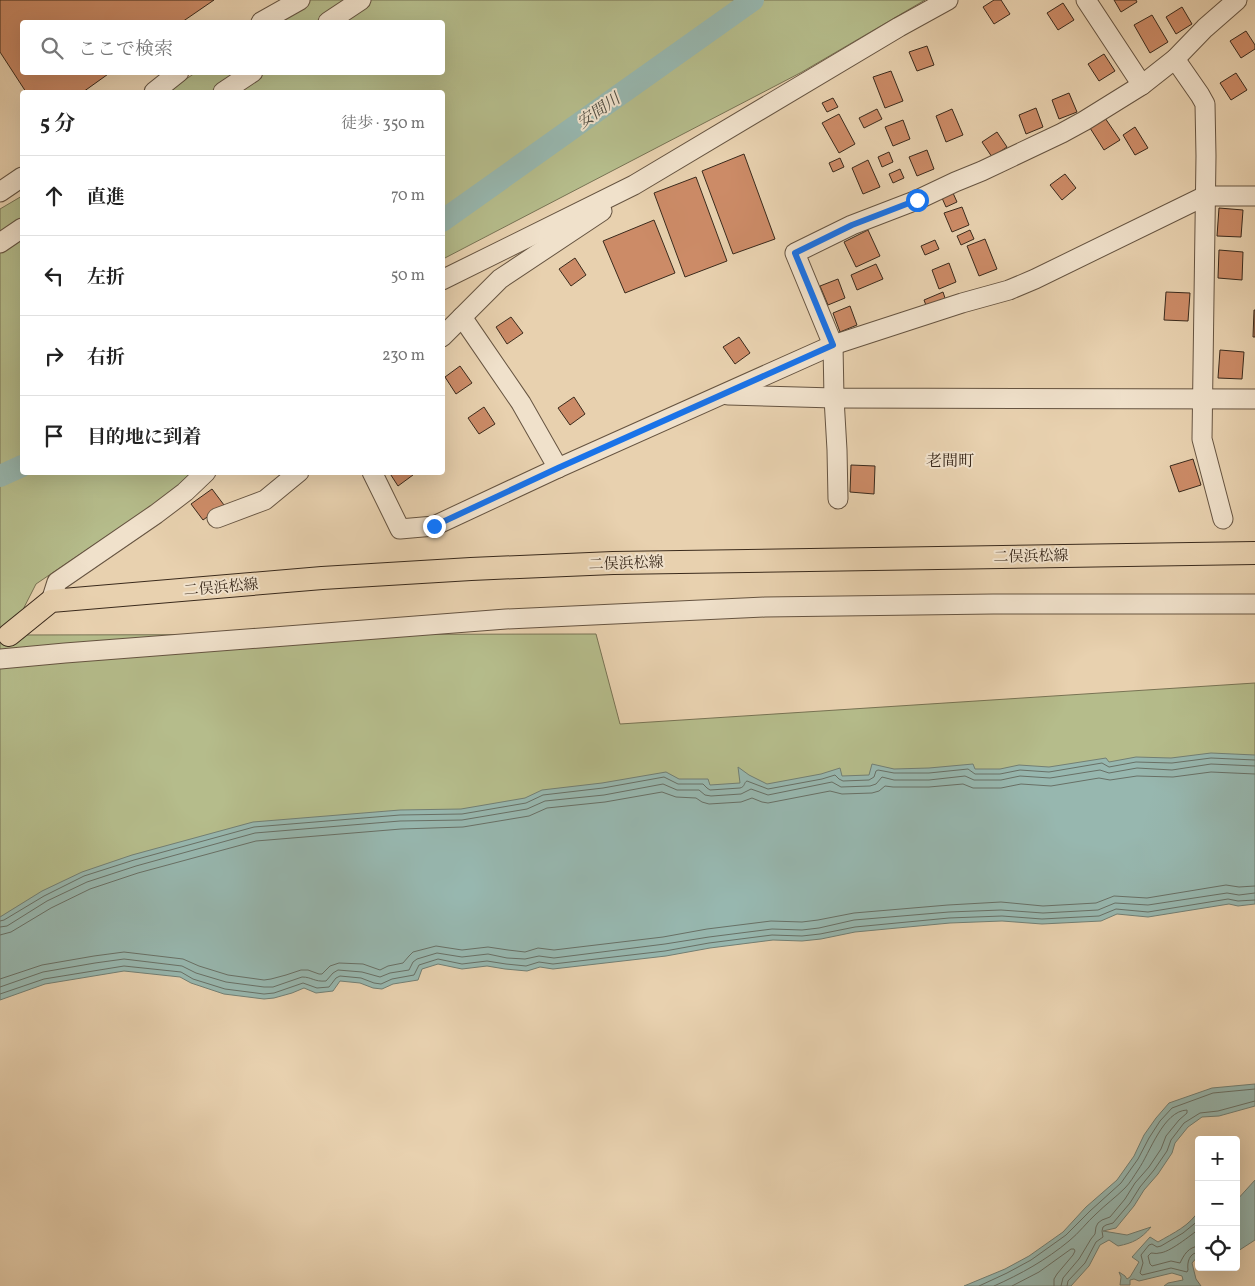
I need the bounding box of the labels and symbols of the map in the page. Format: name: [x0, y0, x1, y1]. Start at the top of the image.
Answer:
water label: 安間川: [573, 88, 627, 134]
route start: [906, 189, 929, 212]
district label: 老間町: [926, 451, 974, 473]
route end: [423, 515, 446, 538]
street label: 二俣浜松線: [993, 546, 1069, 569]
street label: 二俣浜松線: [588, 553, 664, 576]
street label: 二俣浜松線: [183, 575, 259, 602]

